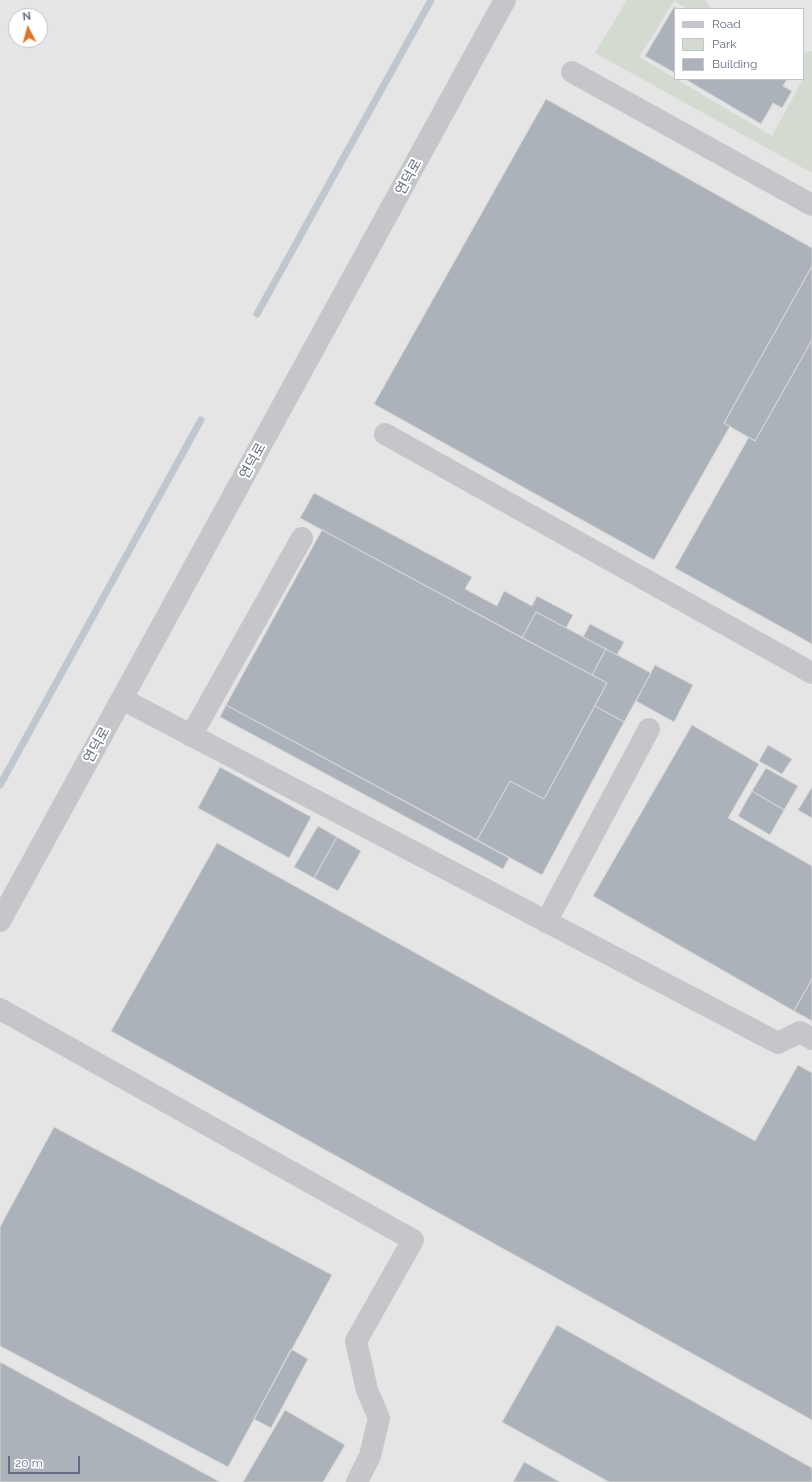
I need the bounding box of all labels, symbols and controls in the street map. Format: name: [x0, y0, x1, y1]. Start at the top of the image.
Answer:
north arrow: [8, 8, 48, 48]
legend: [674, 8, 804, 80]
text: N: [22, 10, 32, 23]
text: Road: [712, 17, 741, 31]
text: Park: [712, 37, 737, 51]
text: Building: [712, 57, 758, 71]
street label: 연덕로: [392, 156, 426, 198]
street label: 연덕로: [236, 440, 270, 482]
street label: 연덕로: [80, 724, 114, 766]
scale bar: [10, 1448, 82, 1474]
text: 20 m: [15, 1456, 43, 1470]

